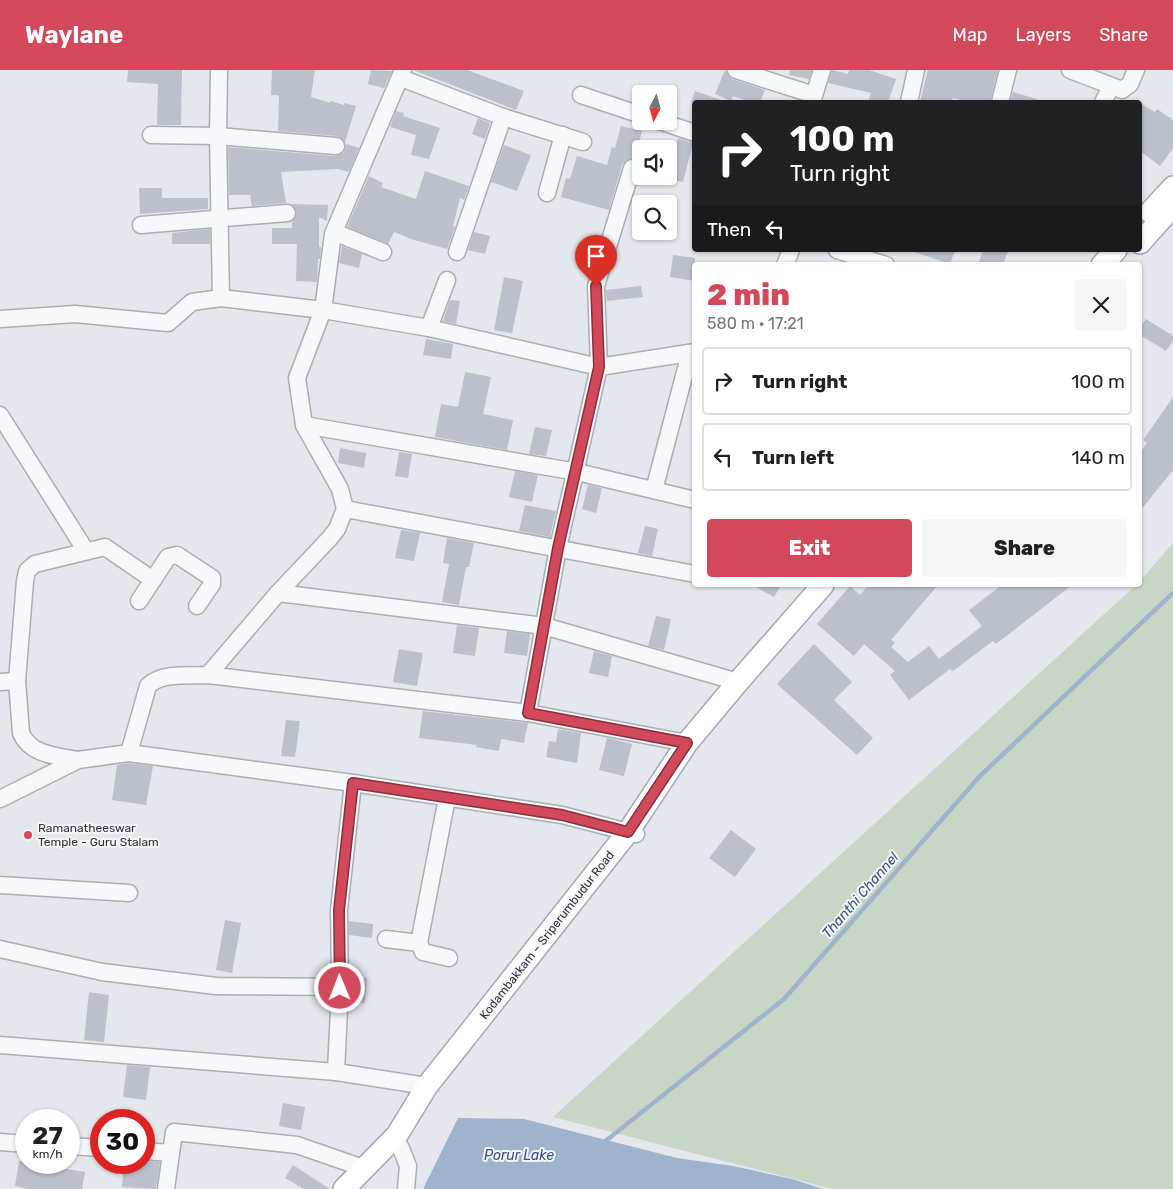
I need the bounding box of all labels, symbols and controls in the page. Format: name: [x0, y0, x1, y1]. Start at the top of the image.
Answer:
text: Waylane: [25, 21, 123, 49]
text: Map: [953, 24, 988, 46]
text: Layers: [1016, 24, 1071, 46]
text: Share: [1099, 24, 1148, 46]
north arrow: [632, 85, 678, 130]
map controls: [632, 85, 677, 240]
text: 100 m: [790, 118, 895, 160]
icon: right: [707, 120, 772, 185]
button: sound: [632, 140, 677, 185]
text: Turn right: [790, 160, 890, 187]
button: search: [632, 195, 677, 240]
icon: left: [761, 215, 789, 243]
text: Then: [707, 218, 751, 241]
pin: [575, 235, 617, 286]
icon: arrive: [582, 242, 610, 270]
text: 2 min: [707, 277, 790, 313]
button: close: [1075, 279, 1127, 331]
text: 580 m · 17:21: [707, 314, 804, 333]
icon: right: [709, 367, 737, 395]
text: Turn right: [752, 370, 847, 393]
text: 100 m: [1071, 370, 1125, 393]
icon: left: [709, 443, 737, 471]
text: Turn left: [752, 446, 834, 469]
text: 140 m: [1071, 446, 1125, 469]
button: Exit: [707, 519, 912, 577]
button: Share: [922, 519, 1127, 577]
place label: Ramanatheeswar Temple - Guru Stalam: [38, 821, 159, 849]
marker: Ramanatheeswar Temple - Guru Stalam: [22, 829, 34, 841]
street label: Kodambakkam – Sriperumbudur Road: [477, 848, 617, 1022]
water label: Thanthi Channel: [819, 849, 903, 942]
position arrow: [313, 961, 365, 1013]
speed limit sign: 30: [90, 1109, 155, 1174]
text: 27: [32, 1121, 63, 1150]
text: km/h: [33, 1147, 62, 1161]
water label: Porur Lake: [484, 1147, 554, 1164]

